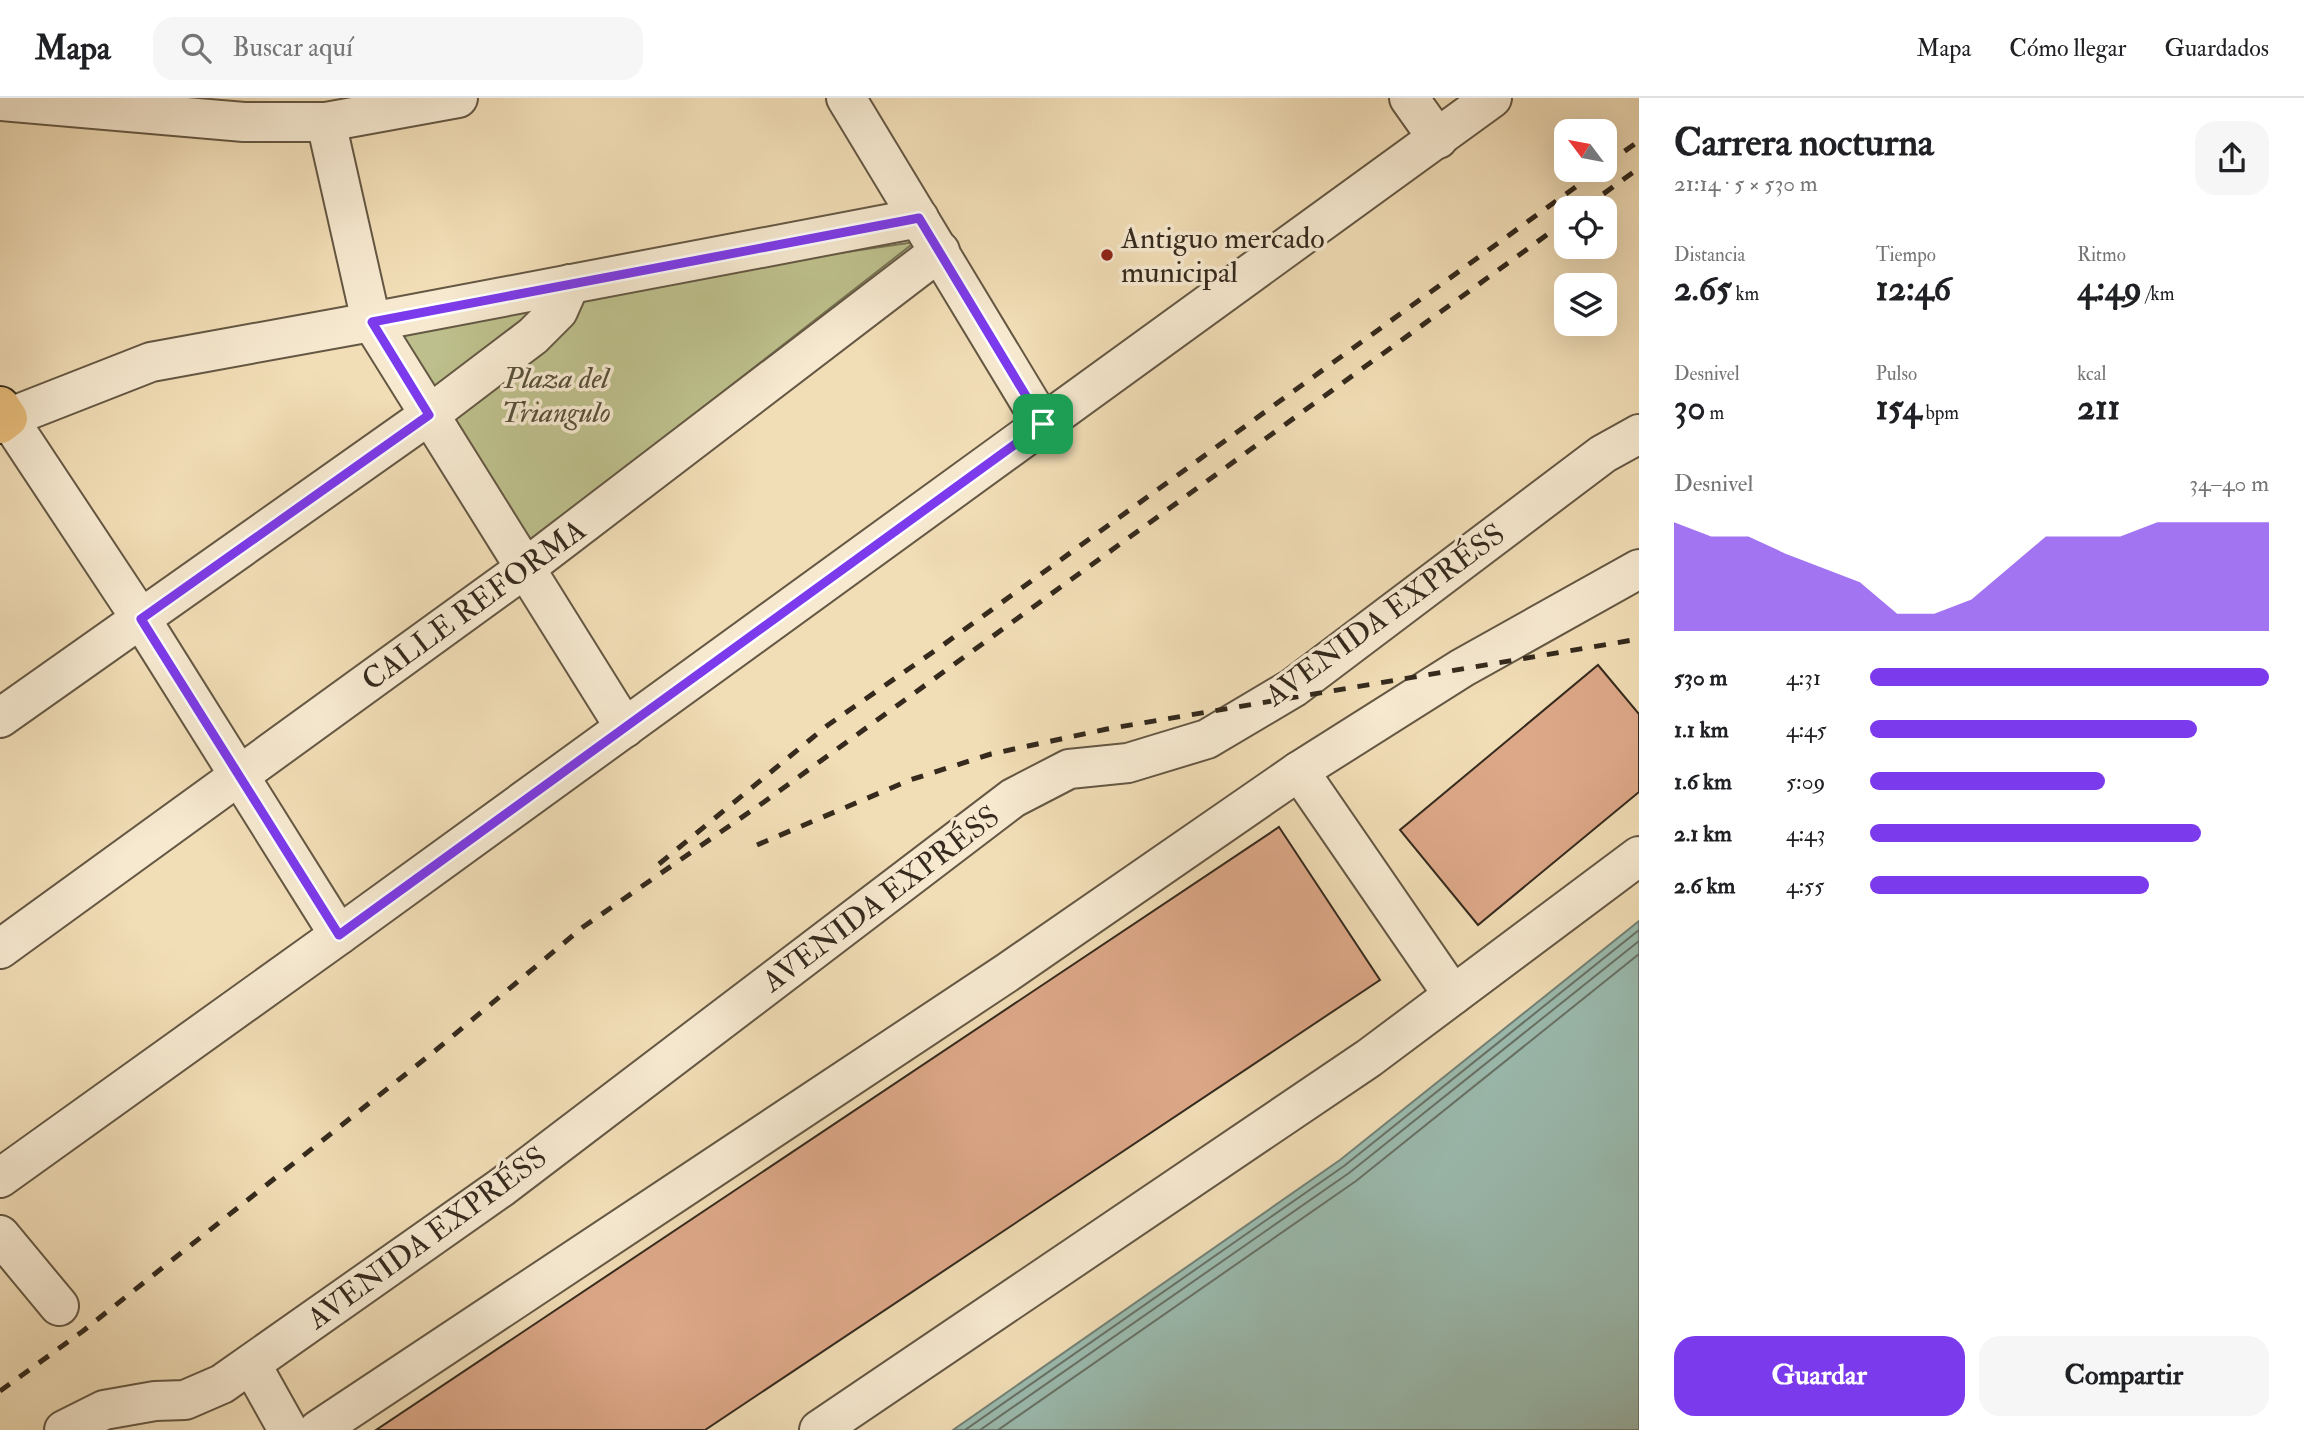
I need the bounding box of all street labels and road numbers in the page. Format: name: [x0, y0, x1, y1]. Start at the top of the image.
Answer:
street label: CALLE REFORMA: [355, 511, 593, 699]
street label: AVENIDA EXPRÉSS: [1257, 515, 1512, 715]
street label: AVENIDA EXPRÉSS: [754, 797, 1007, 1001]
street label: AVENIDA EXPRÉSS: [299, 1138, 554, 1338]

